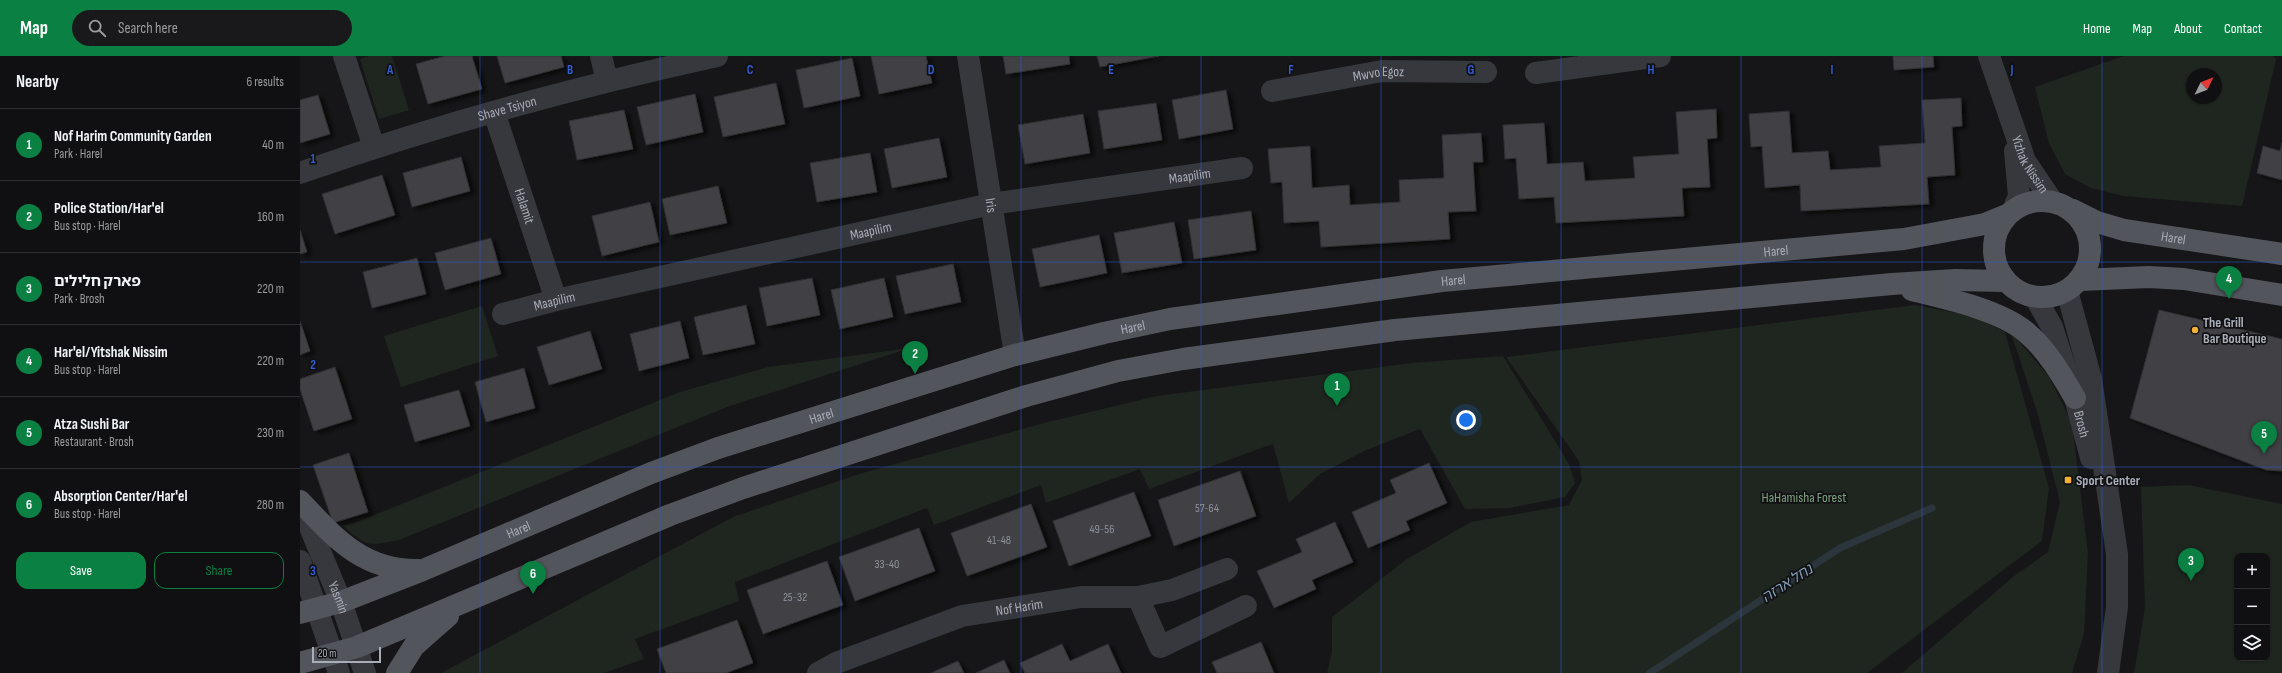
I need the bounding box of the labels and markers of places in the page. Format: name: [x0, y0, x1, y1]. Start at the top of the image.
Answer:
pin: 4: [2216, 266, 2242, 299]
place label: The Grill Bar Boutique: [2203, 314, 2267, 347]
marker: The Grill Bar Boutique: [2190, 325, 2200, 335]
pin: 2: [902, 341, 928, 374]
pin: 1: [1324, 373, 1350, 406]
pin: 5: [2251, 421, 2277, 454]
place label: Sport Center: [2076, 472, 2141, 489]
marker: Sport Center: [2063, 475, 2073, 485]
pin: 3: [2178, 548, 2204, 581]
pin: 6: [520, 561, 546, 594]

